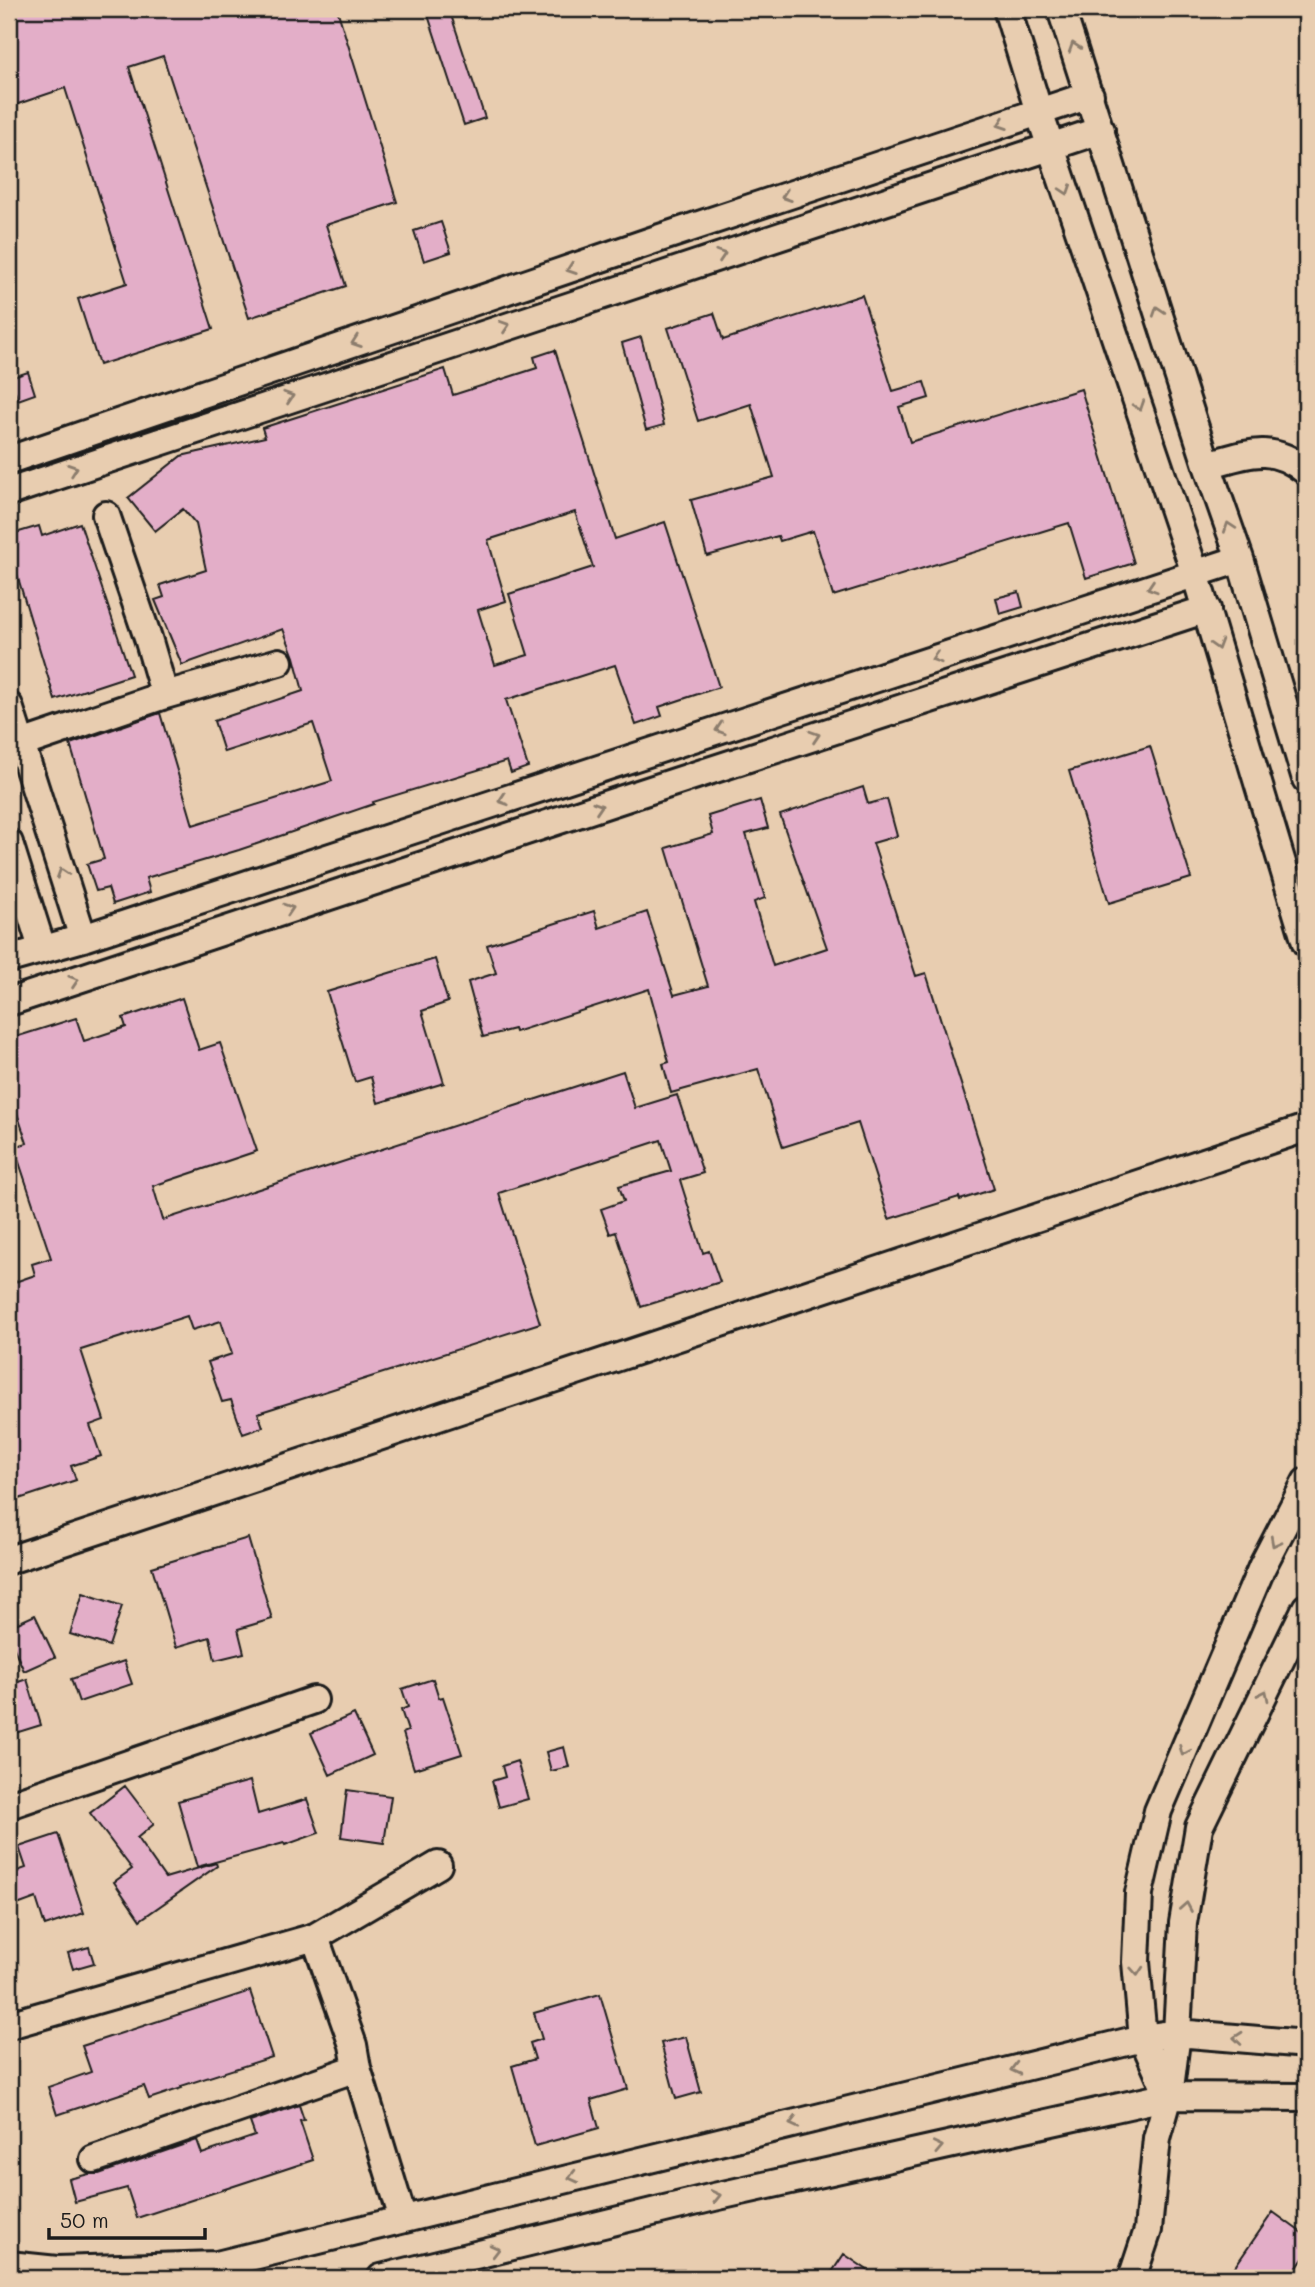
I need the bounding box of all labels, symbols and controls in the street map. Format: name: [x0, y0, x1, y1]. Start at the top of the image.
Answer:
one-way arrow: [1068, 42, 1082, 54]
one-way arrow: [997, 116, 1009, 130]
one-way arrow: [1058, 184, 1072, 196]
one-way arrow: [781, 188, 793, 202]
one-way arrow: [714, 249, 727, 263]
one-way arrow: [565, 261, 577, 275]
one-way arrow: [1152, 305, 1167, 317]
one-way arrow: [498, 320, 511, 334]
one-way arrow: [350, 334, 362, 348]
one-way arrow: [283, 391, 295, 406]
one-way arrow: [1131, 399, 1145, 411]
one-way arrow: [67, 463, 79, 477]
one-way arrow: [1223, 521, 1237, 533]
one-way arrow: [1146, 579, 1158, 593]
one-way arrow: [1209, 639, 1224, 651]
one-way arrow: [930, 650, 942, 664]
one-way arrow: [714, 721, 726, 735]
one-way arrow: [808, 730, 820, 744]
one-way arrow: [498, 792, 510, 806]
one-way arrow: [592, 801, 604, 815]
one-way arrow: [56, 868, 70, 880]
one-way arrow: [283, 903, 295, 918]
one-way arrow: [67, 975, 79, 989]
one-way arrow: [1269, 1535, 1283, 1548]
one-way arrow: [1256, 1690, 1270, 1702]
one-way arrow: [1178, 1744, 1192, 1756]
one-way arrow: [1178, 1901, 1193, 1913]
one-way arrow: [1129, 1966, 1144, 1977]
one-way arrow: [1232, 2031, 1243, 2046]
one-way arrow: [1009, 2061, 1021, 2075]
one-way arrow: [788, 2115, 800, 2129]
one-way arrow: [932, 2141, 944, 2156]
one-way arrow: [567, 2169, 579, 2184]
one-way arrow: [710, 2190, 722, 2205]
scale bar: [49, 2196, 205, 2240]
text: 50 m: [60, 2206, 109, 2233]
one-way arrow: [489, 2244, 501, 2258]

